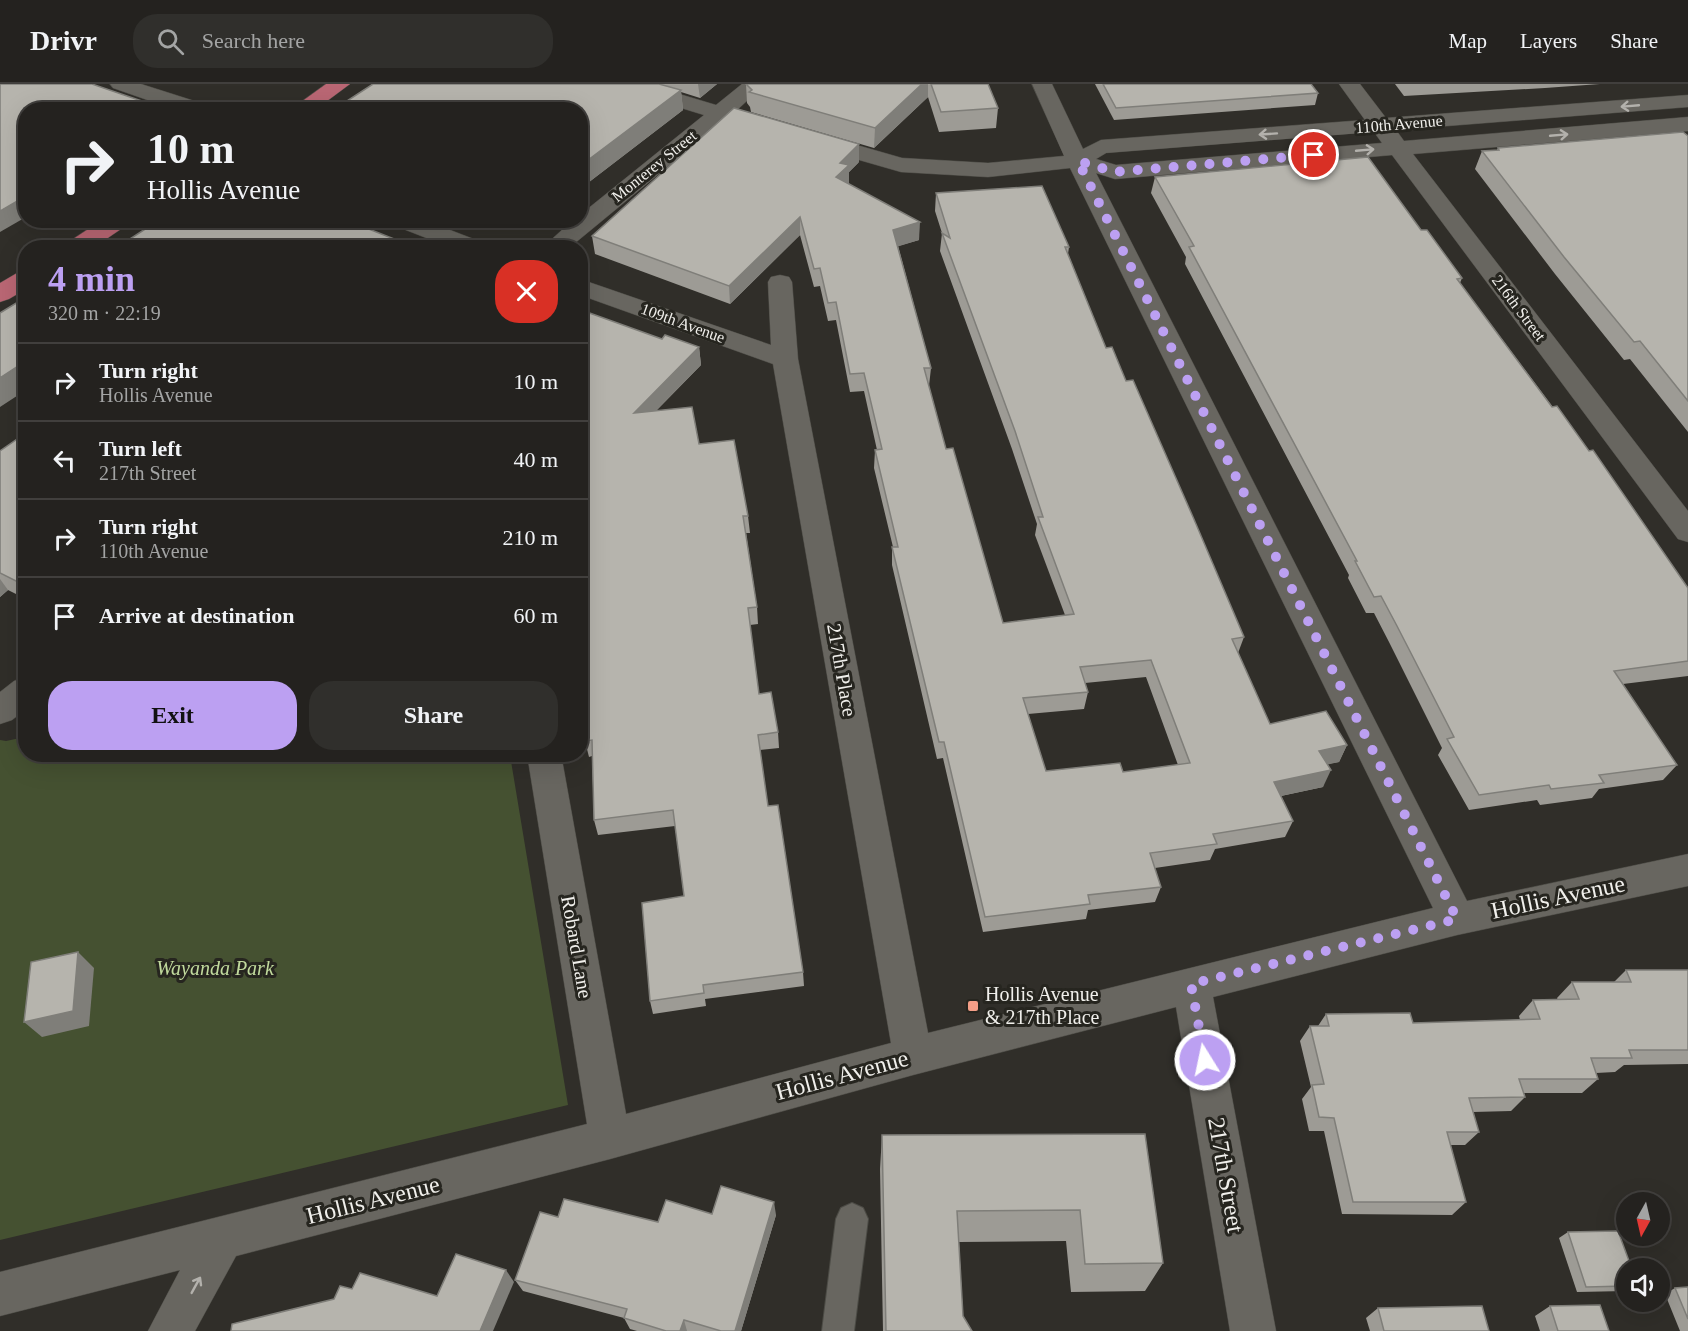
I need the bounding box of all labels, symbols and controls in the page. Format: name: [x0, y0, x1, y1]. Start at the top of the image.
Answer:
search box: [133, 14, 553, 68]
text: Drivr: [30, 25, 97, 56]
icon: search: [154, 25, 187, 58]
text: Search here: [202, 28, 305, 53]
text: Map: [1449, 29, 1487, 53]
text: Layers: [1520, 29, 1577, 53]
text: Share: [1610, 29, 1658, 53]
one-way arrow: [1620, 100, 1640, 111]
street label: 110th Avenue: [1355, 112, 1443, 136]
icon: right: [48, 126, 126, 204]
text: 10 m: [147, 126, 235, 172]
street label: Monterey Street: [608, 126, 701, 206]
one-way arrow: [1258, 129, 1278, 140]
pin: [1288, 129, 1339, 180]
one-way arrow: [1549, 129, 1569, 140]
icon: arrive: [1297, 138, 1330, 171]
one-way arrow: [1355, 145, 1375, 156]
text: Hollis Avenue: [147, 175, 300, 205]
text: 4 min: [48, 259, 135, 299]
button: close: [495, 260, 558, 323]
street label: 216th Street: [1489, 272, 1550, 345]
street label: 109th Avenue: [639, 300, 727, 346]
text: 320 m · 22:19: [48, 302, 161, 324]
text: Turn right: [99, 358, 198, 383]
icon: right: [48, 366, 81, 399]
text: 10 m: [513, 369, 558, 394]
text: Hollis Avenue: [99, 384, 213, 406]
text: Turn left: [99, 436, 182, 461]
icon: left: [48, 444, 81, 477]
text: 40 m: [513, 447, 558, 472]
text: 217th Street: [99, 462, 196, 484]
text: Turn right: [99, 514, 198, 539]
icon: right: [48, 522, 81, 555]
text: 210 m: [502, 525, 558, 550]
text: 110th Avenue: [99, 540, 208, 562]
icon: arrive: [48, 600, 81, 633]
text: Arrive at destination: [99, 603, 295, 628]
text: 60 m: [513, 603, 558, 628]
street label: 217th Place: [823, 622, 861, 718]
button: Exit: [48, 681, 297, 750]
button: Share: [309, 681, 558, 750]
street label: Hollis Avenue: [1489, 870, 1627, 924]
street label: Robard Lane: [557, 894, 597, 1000]
park label: Wayanda Park: [156, 957, 275, 980]
place label: Hollis Avenue & 217th Place: [985, 983, 1100, 1028]
marker: Hollis Avenue & 217th Place: [966, 999, 980, 1013]
position arrow: [1173, 1028, 1237, 1092]
street label: Hollis Avenue: [773, 1045, 911, 1105]
street label: 217th Street: [1203, 1115, 1249, 1235]
street label: Hollis Avenue: [304, 1171, 442, 1229]
north arrow: [1616, 1192, 1670, 1246]
map controls: [1616, 1192, 1670, 1312]
button: sound: [1616, 1258, 1670, 1312]
one-way arrow: [190, 1277, 202, 1294]

